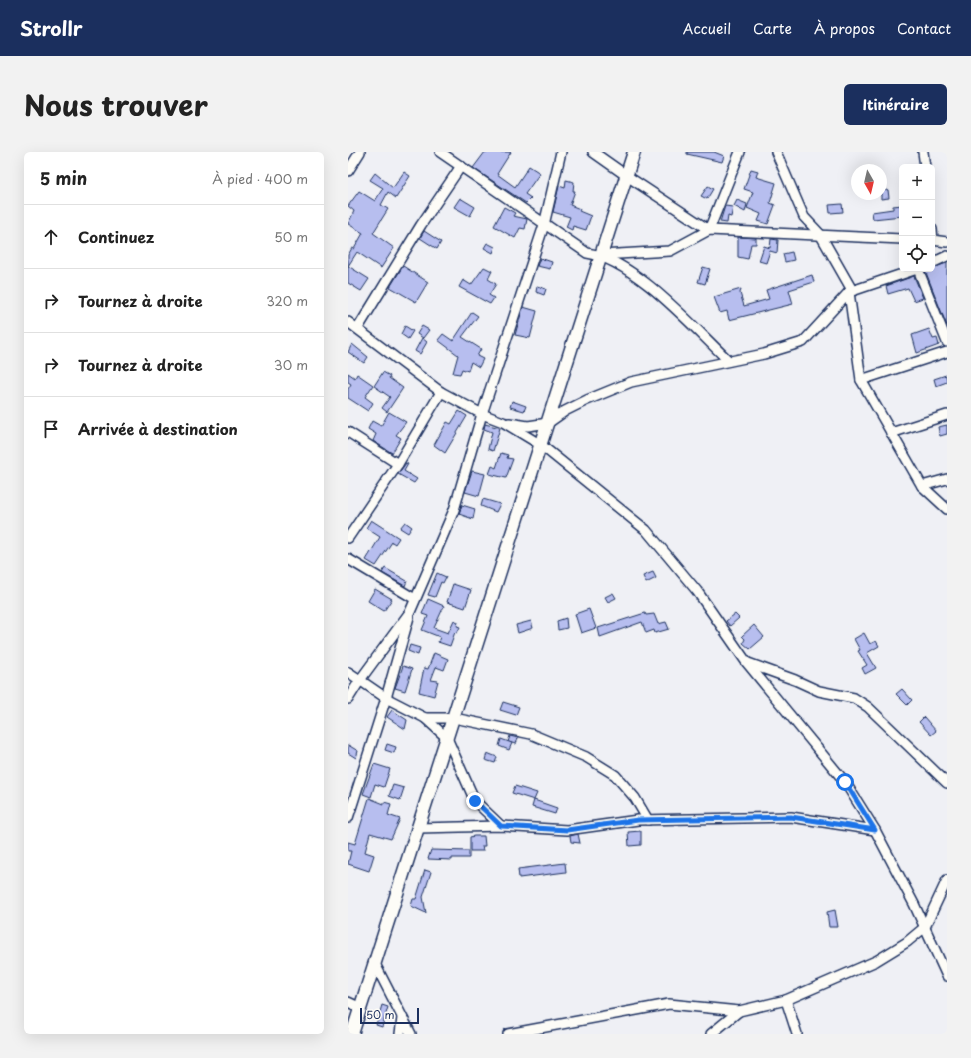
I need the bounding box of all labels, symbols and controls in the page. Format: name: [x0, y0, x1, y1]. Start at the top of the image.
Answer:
text: Strollr: [20, 14, 83, 42]
text: Accueil: [683, 18, 731, 39]
text: Carte: [753, 18, 792, 39]
text: À propos: [814, 18, 875, 39]
text: Contact: [897, 18, 951, 39]
text: Nous trouver: [24, 83, 208, 126]
button: Itinéraire: [844, 84, 947, 125]
north arrow: [851, 164, 887, 200]
map controls: [899, 164, 935, 272]
button: +: [899, 164, 935, 200]
text: 5 min: [40, 165, 87, 191]
text: À pied · 400 m: [212, 169, 308, 188]
button: −: [899, 200, 935, 236]
text: Continuez: [78, 225, 154, 248]
icon: ahead: [40, 226, 62, 248]
text: 50 m: [274, 227, 308, 246]
button: locate: [899, 236, 935, 272]
text: Tournez à droite: [78, 289, 203, 312]
icon: right: [40, 290, 62, 312]
text: 320 m: [266, 291, 308, 310]
text: Tournez à droite: [78, 353, 203, 376]
icon: right: [40, 354, 62, 376]
text: 30 m: [274, 355, 308, 374]
text: Arrivée à destination: [78, 417, 238, 440]
icon: arrive: [40, 418, 62, 440]
route start: [836, 773, 854, 791]
route end: [466, 792, 484, 810]
scale bar: [360, 1006, 419, 1025]
text: 50 m: [366, 1006, 395, 1023]

